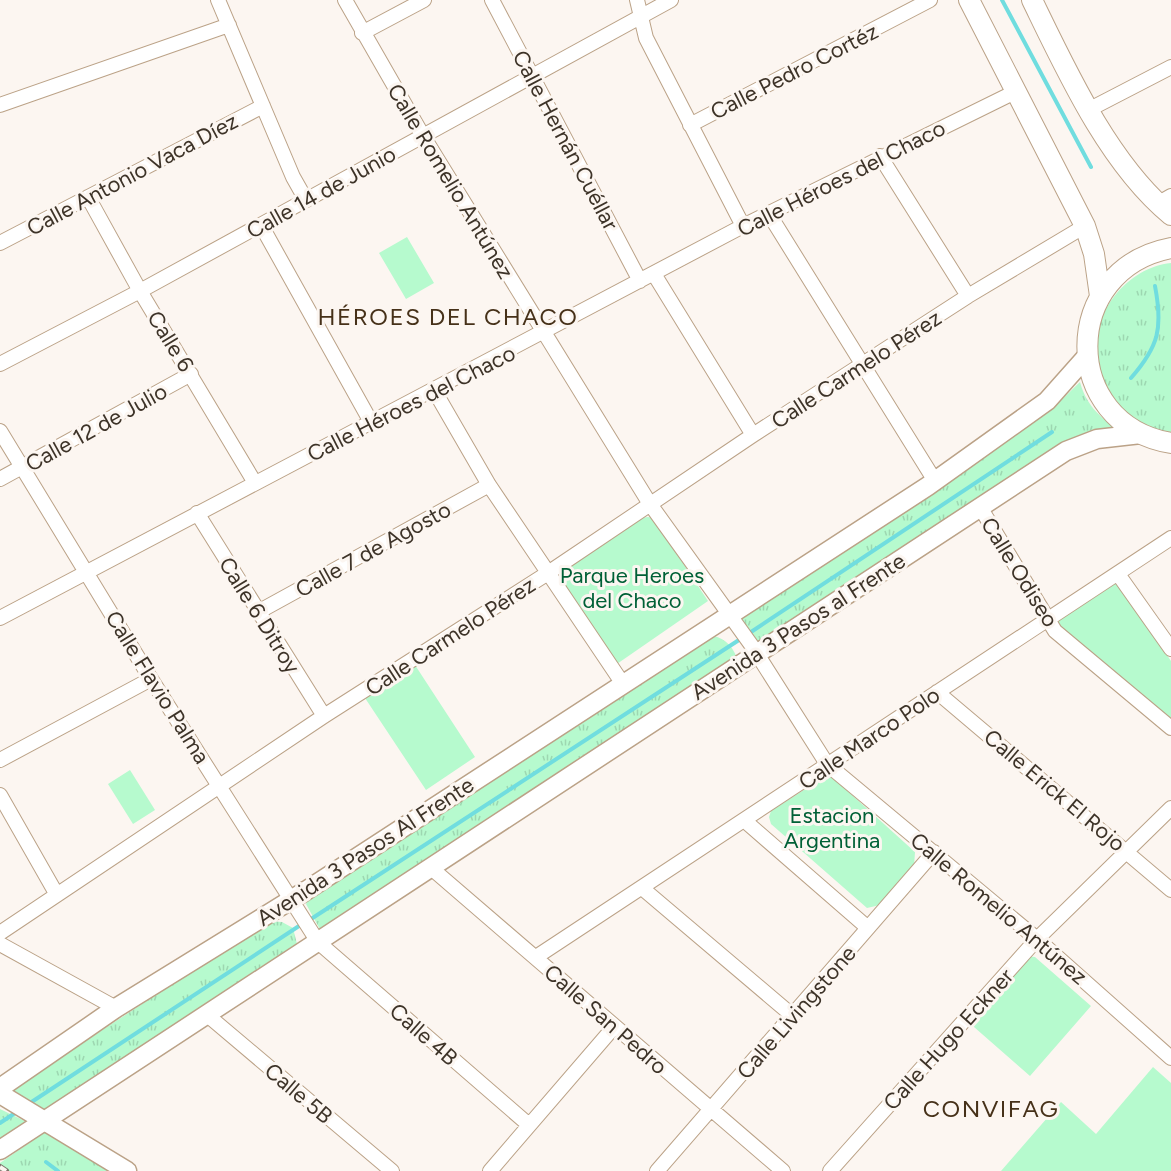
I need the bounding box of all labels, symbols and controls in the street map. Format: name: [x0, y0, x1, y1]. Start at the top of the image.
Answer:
street label: Calle Pedro Cortéz: [706, 18, 883, 125]
street label: Calle Hernán Cuéllar: [507, 46, 625, 235]
street label: Calle Romelio Antúnez: [382, 79, 519, 284]
street label: Calle Antonio Vaca Díez: [22, 107, 242, 242]
street label: Calle Héroes del Chaco: [733, 114, 950, 243]
street label: Calle 14 de Junio: [242, 140, 401, 245]
district label: HÉROES DEL CHACO: [318, 302, 578, 331]
street label: Calle Carmelo Pérez: [766, 304, 946, 434]
street label: Calle 6: [141, 306, 200, 377]
street label: Calle Héroes del Chaco: [303, 339, 520, 468]
street label: Calle 12 de Julio: [21, 377, 172, 477]
street label: Calle 7 de Agosto: [291, 496, 456, 603]
street label: Calle Odiseo: [975, 512, 1064, 632]
street label: Avenida 3 Pasos al Frente: [686, 547, 910, 706]
street label: Calle 6 Ditroy: [213, 552, 306, 679]
park label: Parque Heroes del Chaco: [560, 562, 704, 614]
street label: Calle Carmelo Pérez: [360, 571, 540, 701]
street label: Calle Flavio Palma: [100, 606, 215, 769]
street label: Calle Marco Polo: [794, 681, 945, 796]
street label: Calle Erick El Rojo: [978, 723, 1131, 857]
street label: Avenida 3 Pasos Al Frente: [252, 771, 479, 932]
park label: Estacion Argentina: [784, 802, 880, 854]
street label: Calle Romelio Antúnez: [905, 827, 1093, 990]
street label: Calle Livingstone: [731, 940, 862, 1085]
street label: Calle San Pedro: [539, 959, 673, 1080]
street label: Calle Hugo Eckner: [878, 962, 1019, 1116]
street label: Calle 4B: [384, 998, 463, 1071]
street label: Calle 5B: [259, 1057, 338, 1130]
district label: CONVIFAG: [923, 1094, 1059, 1123]

